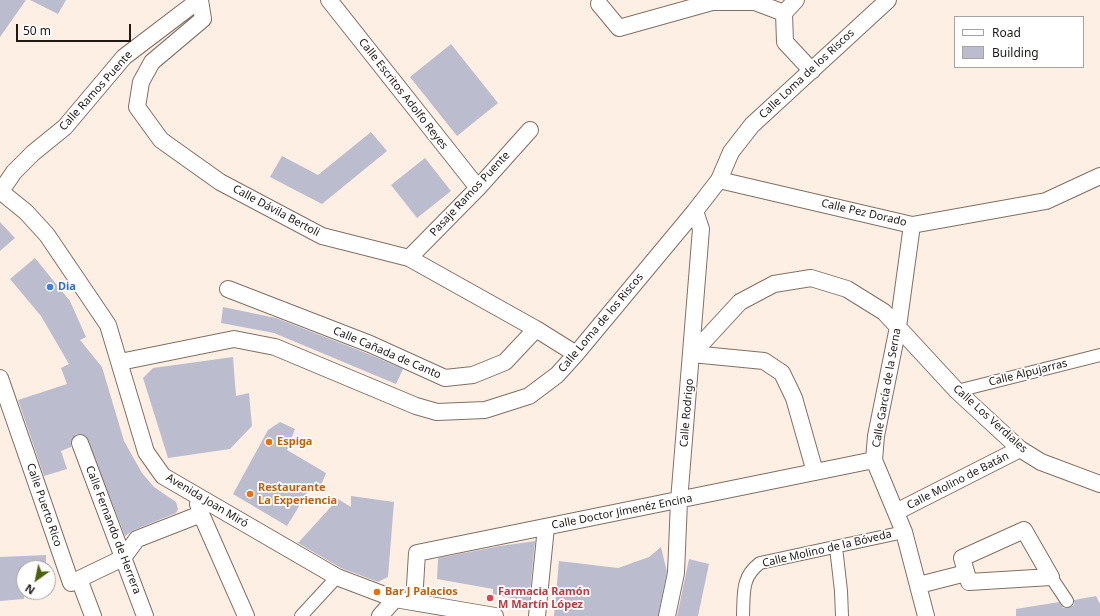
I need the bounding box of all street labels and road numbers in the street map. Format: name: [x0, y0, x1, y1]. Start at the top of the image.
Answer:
street label: Calle Loma de los Riscos: [757, 26, 857, 122]
street label: Calle Escritos Adolfo Reyes: [356, 36, 450, 152]
street label: Calle Ramos Puente: [57, 48, 135, 134]
street label: Pasaje Ramos Puente: [427, 149, 513, 239]
street label: Calle Dávila Bertoli: [230, 183, 322, 239]
street label: Calle Pez Dorado: [820, 197, 908, 229]
street label: Calle Loma de los Riscos: [556, 271, 646, 375]
street label: Calle Cañada de Canto: [331, 324, 443, 382]
street label: Calle García de la Serna: [870, 327, 904, 449]
street label: Calle Alpujarras: [987, 357, 1069, 389]
street label: Calle Rodrigo: [677, 378, 697, 448]
street label: Calle Los Verdiales: [950, 382, 1030, 456]
street label: Calle Molino de Batán: [905, 450, 1011, 512]
street label: Calle Puerto Rico: [24, 462, 64, 548]
street label: Calle Fernando de Herrera: [82, 464, 144, 596]
street label: Avenida Joan Miró: [164, 471, 250, 531]
street label: Calle Doctor Jimenéz Encina: [551, 492, 693, 532]
street label: Calle Molino de la Bóveda: [761, 528, 893, 570]

